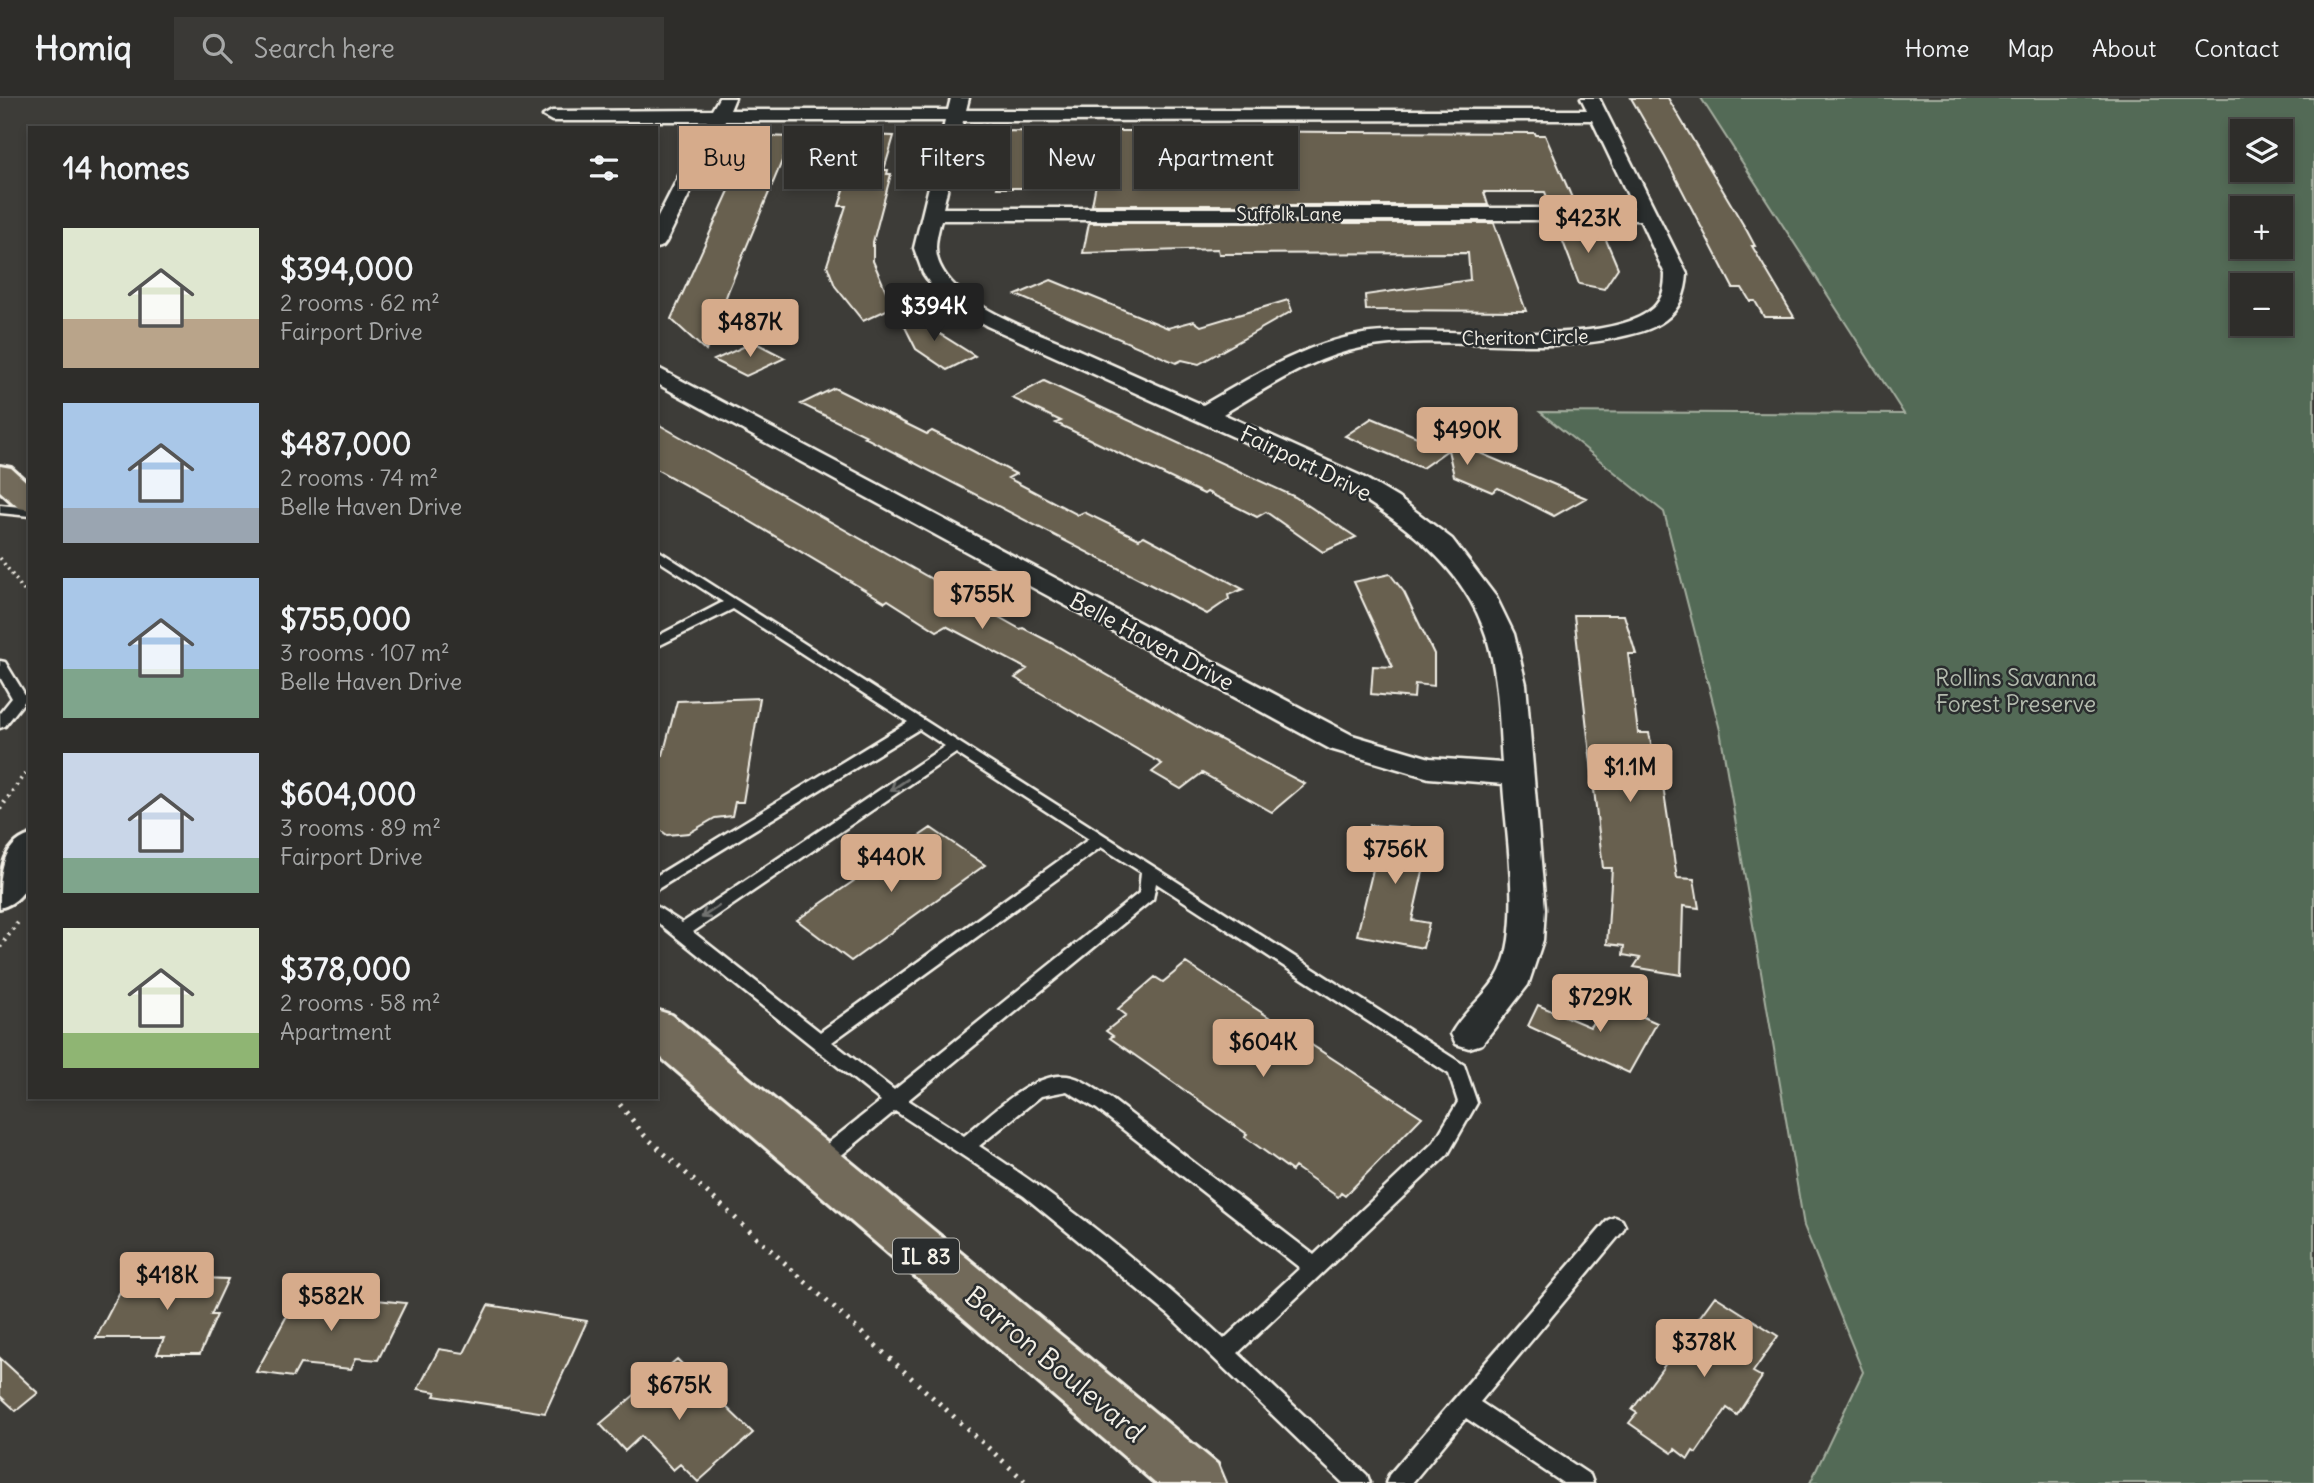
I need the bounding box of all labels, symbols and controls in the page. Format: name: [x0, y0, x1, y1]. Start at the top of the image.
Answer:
search box: [174, 17, 664, 80]
text: Homiq: [35, 27, 132, 69]
icon: search: [198, 29, 236, 67]
text: Search here: [254, 32, 395, 65]
text: Home: [1905, 33, 1969, 63]
text: Map: [2007, 33, 2054, 63]
text: About: [2092, 33, 2156, 63]
text: Contact: [2194, 33, 2279, 63]
map controls: [2230, 119, 2293, 336]
button: layers: [2230, 119, 2293, 182]
chip: Buy: [679, 126, 770, 189]
chip: Rent: [784, 126, 882, 189]
chip: Filters: [896, 126, 1010, 189]
chip: New: [1024, 126, 1120, 189]
chip: Apartment: [1134, 126, 1298, 189]
text: 14 homes: [63, 149, 190, 187]
icon: filters: [585, 149, 623, 187]
pin: $423K: [1539, 195, 1637, 255]
button: +: [2230, 196, 2293, 259]
street label: Suffolk Lane: [1236, 202, 1342, 226]
text: $423K: [1555, 203, 1621, 232]
text: $394,000: [280, 250, 414, 288]
icon: home: [119, 256, 203, 340]
button: −: [2230, 273, 2293, 336]
pin: $394K: [885, 284, 983, 343]
text: 2 rooms · 62 m²: [280, 288, 440, 317]
text: $394K: [901, 291, 967, 320]
pin: $487K: [701, 300, 799, 359]
text: $487K: [718, 307, 782, 336]
text: Fairport Drive: [280, 317, 423, 346]
street label: Cheriton Circle: [1461, 324, 1589, 350]
pin: $490K: [1418, 408, 1516, 467]
text: $490K: [1433, 415, 1501, 444]
street label: Fairport Drive: [1236, 419, 1376, 507]
text: $487,000: [280, 425, 411, 463]
icon: home: [119, 431, 203, 515]
text: 2 rooms · 74 m²: [280, 463, 438, 492]
text: Belle Haven Drive: [280, 492, 462, 521]
pin: $755K: [933, 572, 1031, 631]
text: $755K: [950, 579, 1014, 608]
street label: Belle Haven Drive: [1065, 585, 1239, 697]
text: $755,000: [280, 600, 411, 638]
icon: home: [119, 606, 203, 690]
text: 3 rooms · 107 m²: [280, 638, 450, 667]
park label: Rollins Savanna Forest Preserve: [1935, 663, 2097, 718]
text: Belle Haven Drive: [280, 667, 462, 696]
pin: $1.1M: [1581, 744, 1679, 804]
text: $1.1M: [1603, 752, 1657, 781]
text: $604,000: [280, 775, 417, 813]
one-way arrow: [889, 778, 909, 792]
icon: home: [119, 781, 203, 865]
text: 3 rooms · 89 m²: [280, 813, 441, 842]
pin: $756K: [1346, 826, 1444, 886]
pin: $440K: [842, 834, 940, 894]
text: $756K: [1363, 834, 1427, 863]
text: Fairport Drive: [280, 842, 423, 871]
text: $440K: [857, 842, 925, 871]
one-way arrow: [701, 905, 720, 919]
text: $378,000: [280, 950, 411, 988]
icon: home: [119, 956, 203, 1040]
pin: $729K: [1551, 974, 1649, 1034]
text: $729K: [1568, 982, 1632, 1011]
text: 2 rooms · 58 m²: [280, 988, 441, 1017]
text: Apartment: [280, 1017, 392, 1046]
pin: $604K: [1214, 1020, 1312, 1079]
text: $604K: [1229, 1027, 1297, 1056]
road number: IL 83: [893, 1238, 959, 1274]
pin: $418K: [118, 1252, 216, 1312]
text: $418K: [136, 1260, 198, 1289]
pin: $582K: [282, 1274, 380, 1333]
street label: Barron Boulevard: [958, 1278, 1152, 1450]
text: $582K: [298, 1281, 364, 1310]
pin: $378K: [1655, 1320, 1753, 1379]
text: $378K: [1672, 1327, 1736, 1356]
pin: $675K: [630, 1362, 728, 1422]
text: $675K: [647, 1370, 711, 1399]

